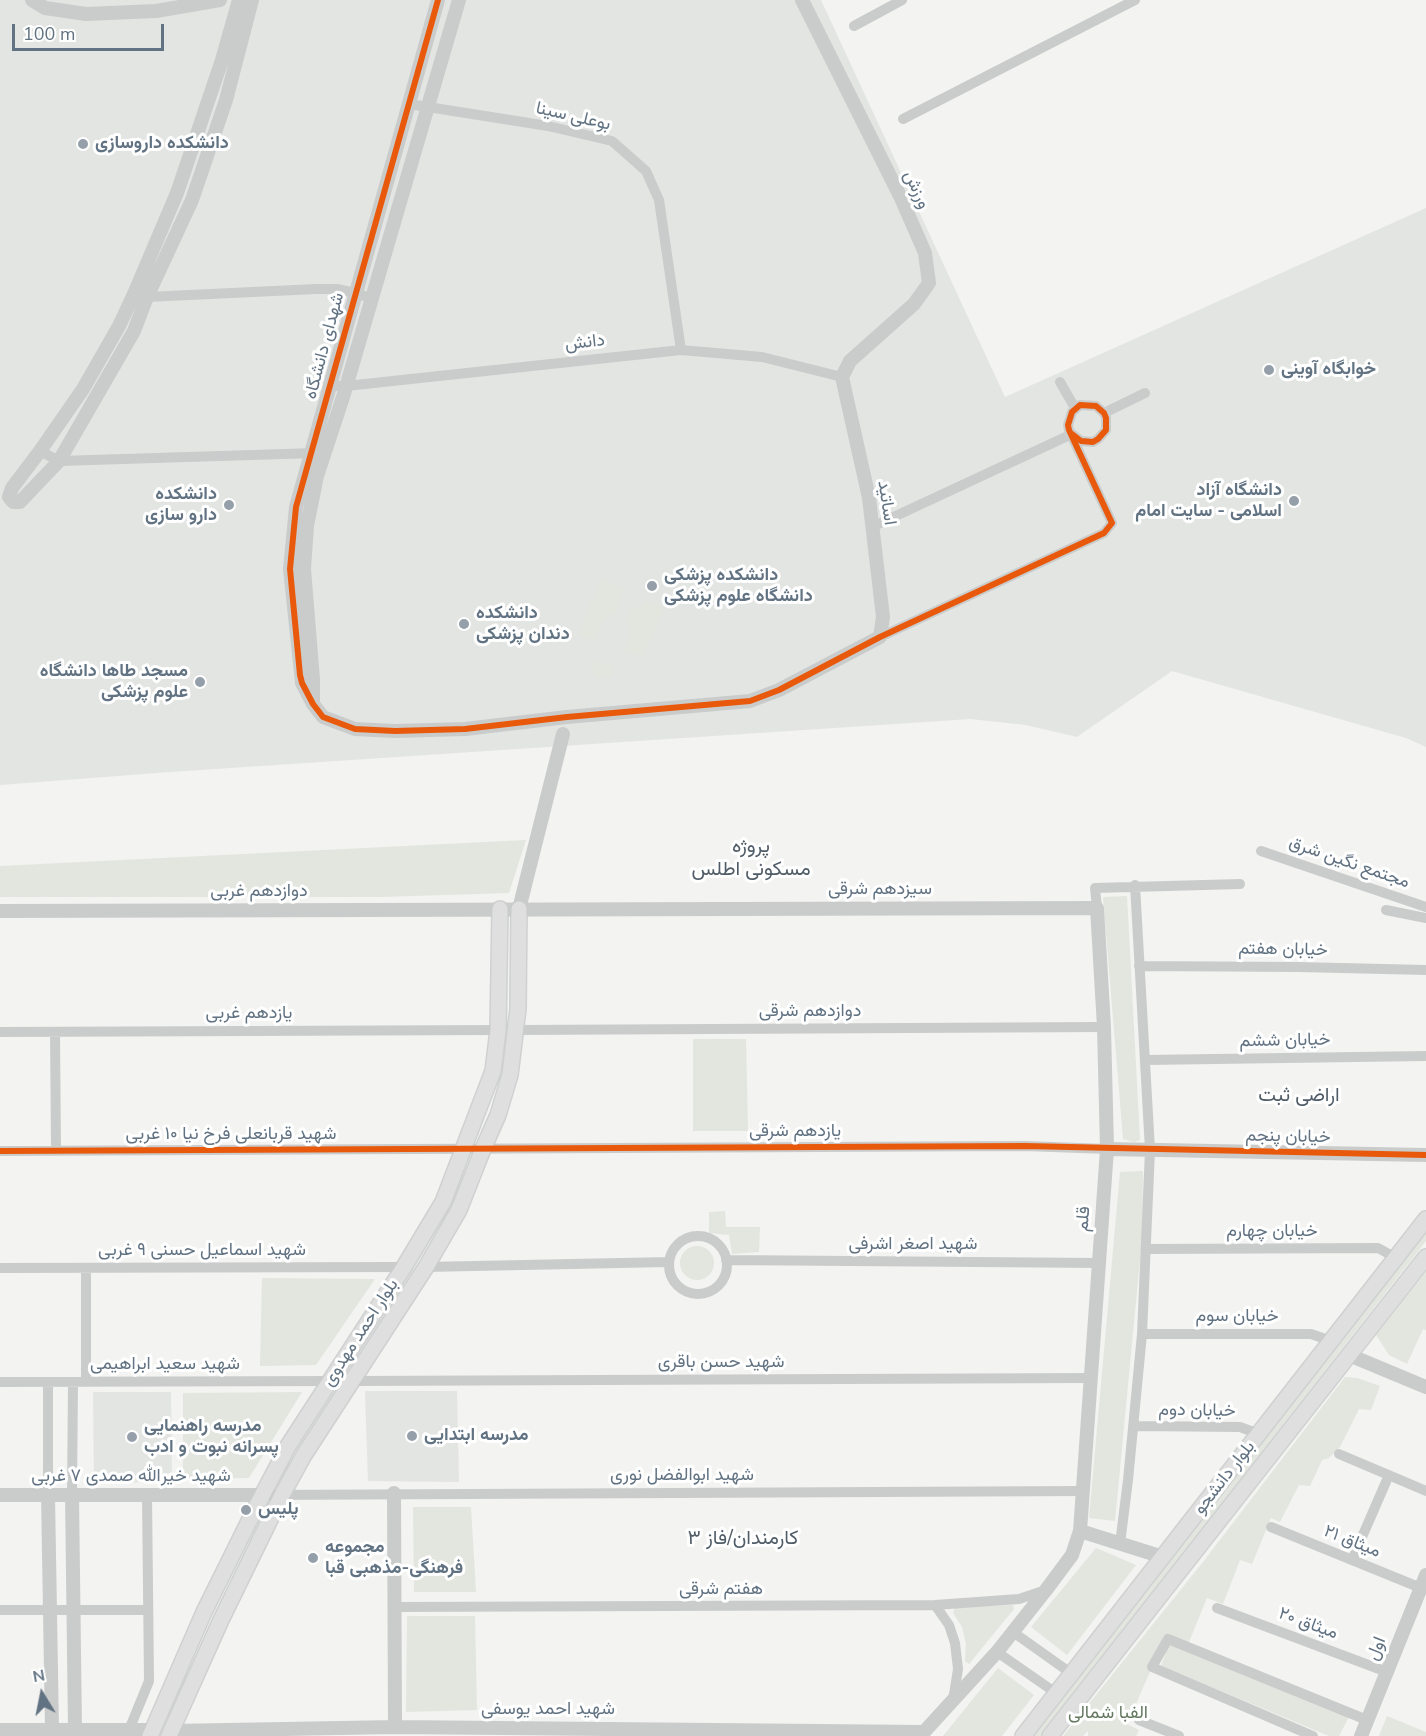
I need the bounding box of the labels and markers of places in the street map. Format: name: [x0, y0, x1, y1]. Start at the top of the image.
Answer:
place label: دانشکده داروسازی: [95, 133, 229, 155]
marker: دانشکده داروسازی: [76, 137, 90, 151]
place label: خوابگاه آوینی: [1281, 359, 1376, 381]
marker: خوابگاه آوینی: [1262, 363, 1276, 377]
place label: دانشگاه آزاد اسلامی - سایت امام: [1135, 480, 1282, 522]
place label: دانشکده دارو سازی: [145, 484, 217, 526]
marker: دانشگاه آزاد اسلامی - سایت امام: [1287, 494, 1301, 508]
marker: دانشکده دارو سازی: [222, 498, 236, 512]
place label: دانشکده پزشکی دانشگاه علوم پزشکی: [664, 565, 813, 608]
marker: دانشکده پزشکی دانشگاه علوم پزشکی: [645, 579, 659, 593]
place label: دانشکده دندان پزشکی: [476, 603, 570, 646]
marker: دانشکده دندان پزشکی: [457, 617, 471, 631]
place label: مسجد طاها دانشگاه علوم پزشکی: [40, 661, 188, 704]
marker: مسجد طاها دانشگاه علوم پزشکی: [193, 675, 207, 689]
place label: مدرسه راهنمایی پسرانه نبوت و ادب: [144, 1416, 279, 1458]
place label: مدرسه ابتدایی: [424, 1425, 529, 1447]
marker: مدرسه ابتدایی: [405, 1429, 419, 1443]
marker: مدرسه راهنمایی پسرانه نبوت و ادب: [125, 1430, 139, 1444]
place label: پلیس: [258, 1499, 298, 1521]
marker: پلیس: [239, 1503, 253, 1517]
place label: مجموعه فرهنگی-مذهبی قبا: [325, 1537, 463, 1580]
marker: مجموعه فرهنگی-مذهبی قبا: [306, 1551, 320, 1565]

